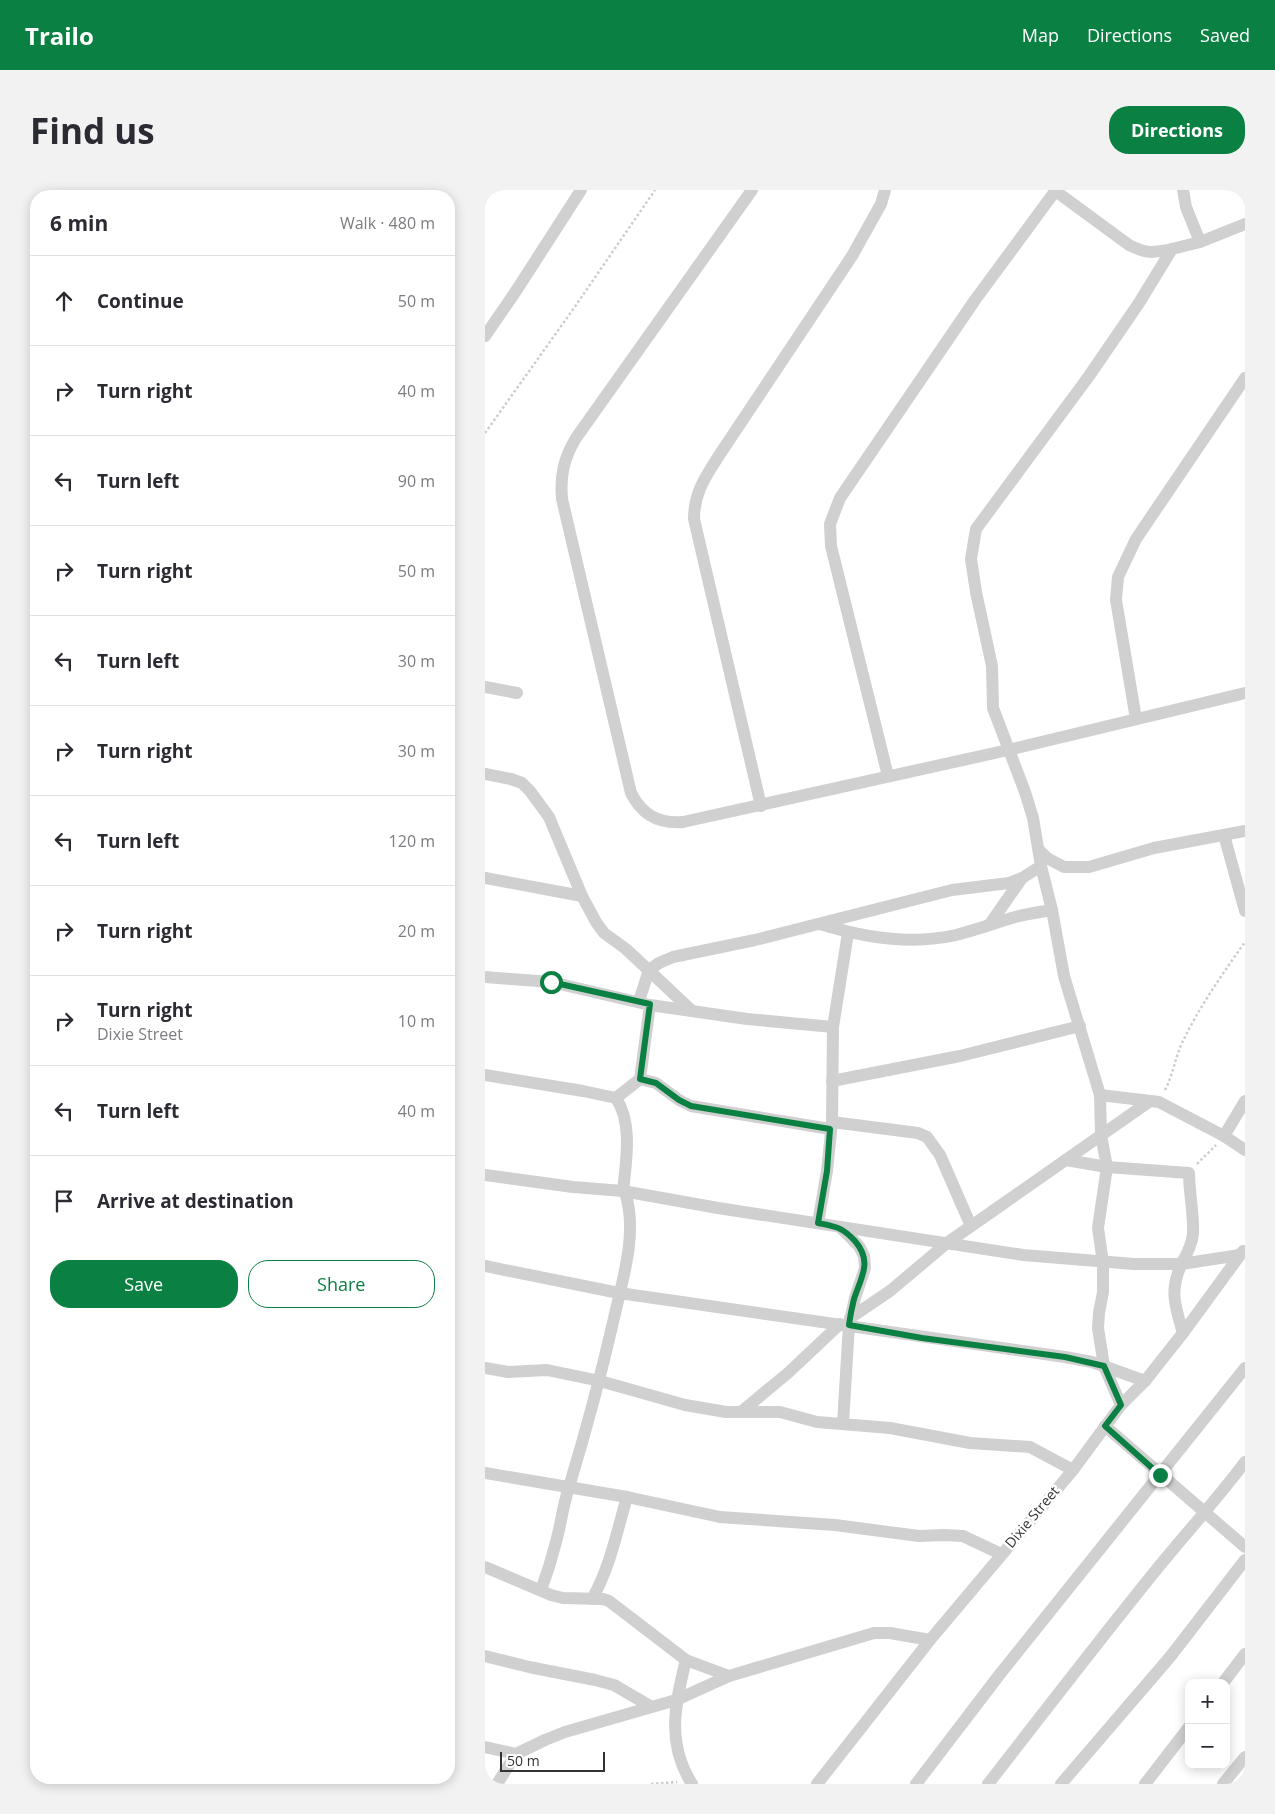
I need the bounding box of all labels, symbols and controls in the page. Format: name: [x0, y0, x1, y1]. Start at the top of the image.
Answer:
text: Trailo: [25, 19, 94, 52]
text: Map: [1022, 23, 1059, 47]
text: Directions: [1087, 23, 1172, 47]
text: Saved: [1200, 23, 1250, 47]
button: Directions: [1109, 106, 1245, 154]
text: Find us: [30, 107, 155, 154]
text: 6 min: [50, 209, 108, 237]
text: Walk · 480 m: [340, 212, 435, 234]
icon: ahead: [50, 287, 78, 315]
text: Continue: [97, 288, 184, 314]
text: 50 m: [398, 290, 435, 312]
icon: right: [50, 377, 78, 405]
text: Turn right: [97, 378, 192, 404]
text: 40 m: [398, 380, 435, 402]
icon: left: [50, 467, 78, 495]
text: Turn left: [97, 468, 179, 494]
text: 90 m: [398, 470, 435, 492]
icon: right: [50, 557, 78, 585]
text: Turn right: [97, 558, 192, 584]
text: 50 m: [398, 560, 435, 582]
icon: left: [50, 647, 78, 675]
text: Turn left: [97, 648, 179, 674]
text: 30 m: [398, 650, 435, 672]
icon: right: [50, 737, 78, 765]
text: Turn right: [97, 738, 192, 764]
text: 30 m: [398, 740, 435, 762]
icon: left: [50, 827, 78, 855]
text: Turn left: [97, 828, 179, 854]
text: 120 m: [389, 830, 435, 852]
icon: right: [50, 917, 78, 945]
text: Turn right: [97, 918, 192, 944]
text: 20 m: [398, 920, 435, 942]
route start: [540, 971, 563, 994]
text: Turn right: [97, 997, 192, 1023]
icon: right: [50, 1007, 78, 1035]
text: 10 m: [398, 1010, 435, 1032]
text: Dixie Street: [97, 1023, 183, 1045]
icon: left: [50, 1097, 78, 1125]
text: Turn left: [97, 1098, 179, 1124]
text: 40 m: [398, 1100, 435, 1122]
icon: arrive: [50, 1187, 78, 1215]
text: Arrive at destination: [97, 1188, 294, 1214]
button: Save: [50, 1260, 238, 1308]
button: Share: [248, 1260, 435, 1308]
route end: [1149, 1464, 1172, 1487]
street label: Dixie Street: [1000, 1482, 1063, 1552]
map controls: [1185, 1679, 1230, 1769]
button: +: [1185, 1679, 1230, 1724]
button: −: [1185, 1724, 1230, 1769]
scale bar: [500, 1749, 605, 1772]
text: 50 m: [507, 1751, 540, 1770]

